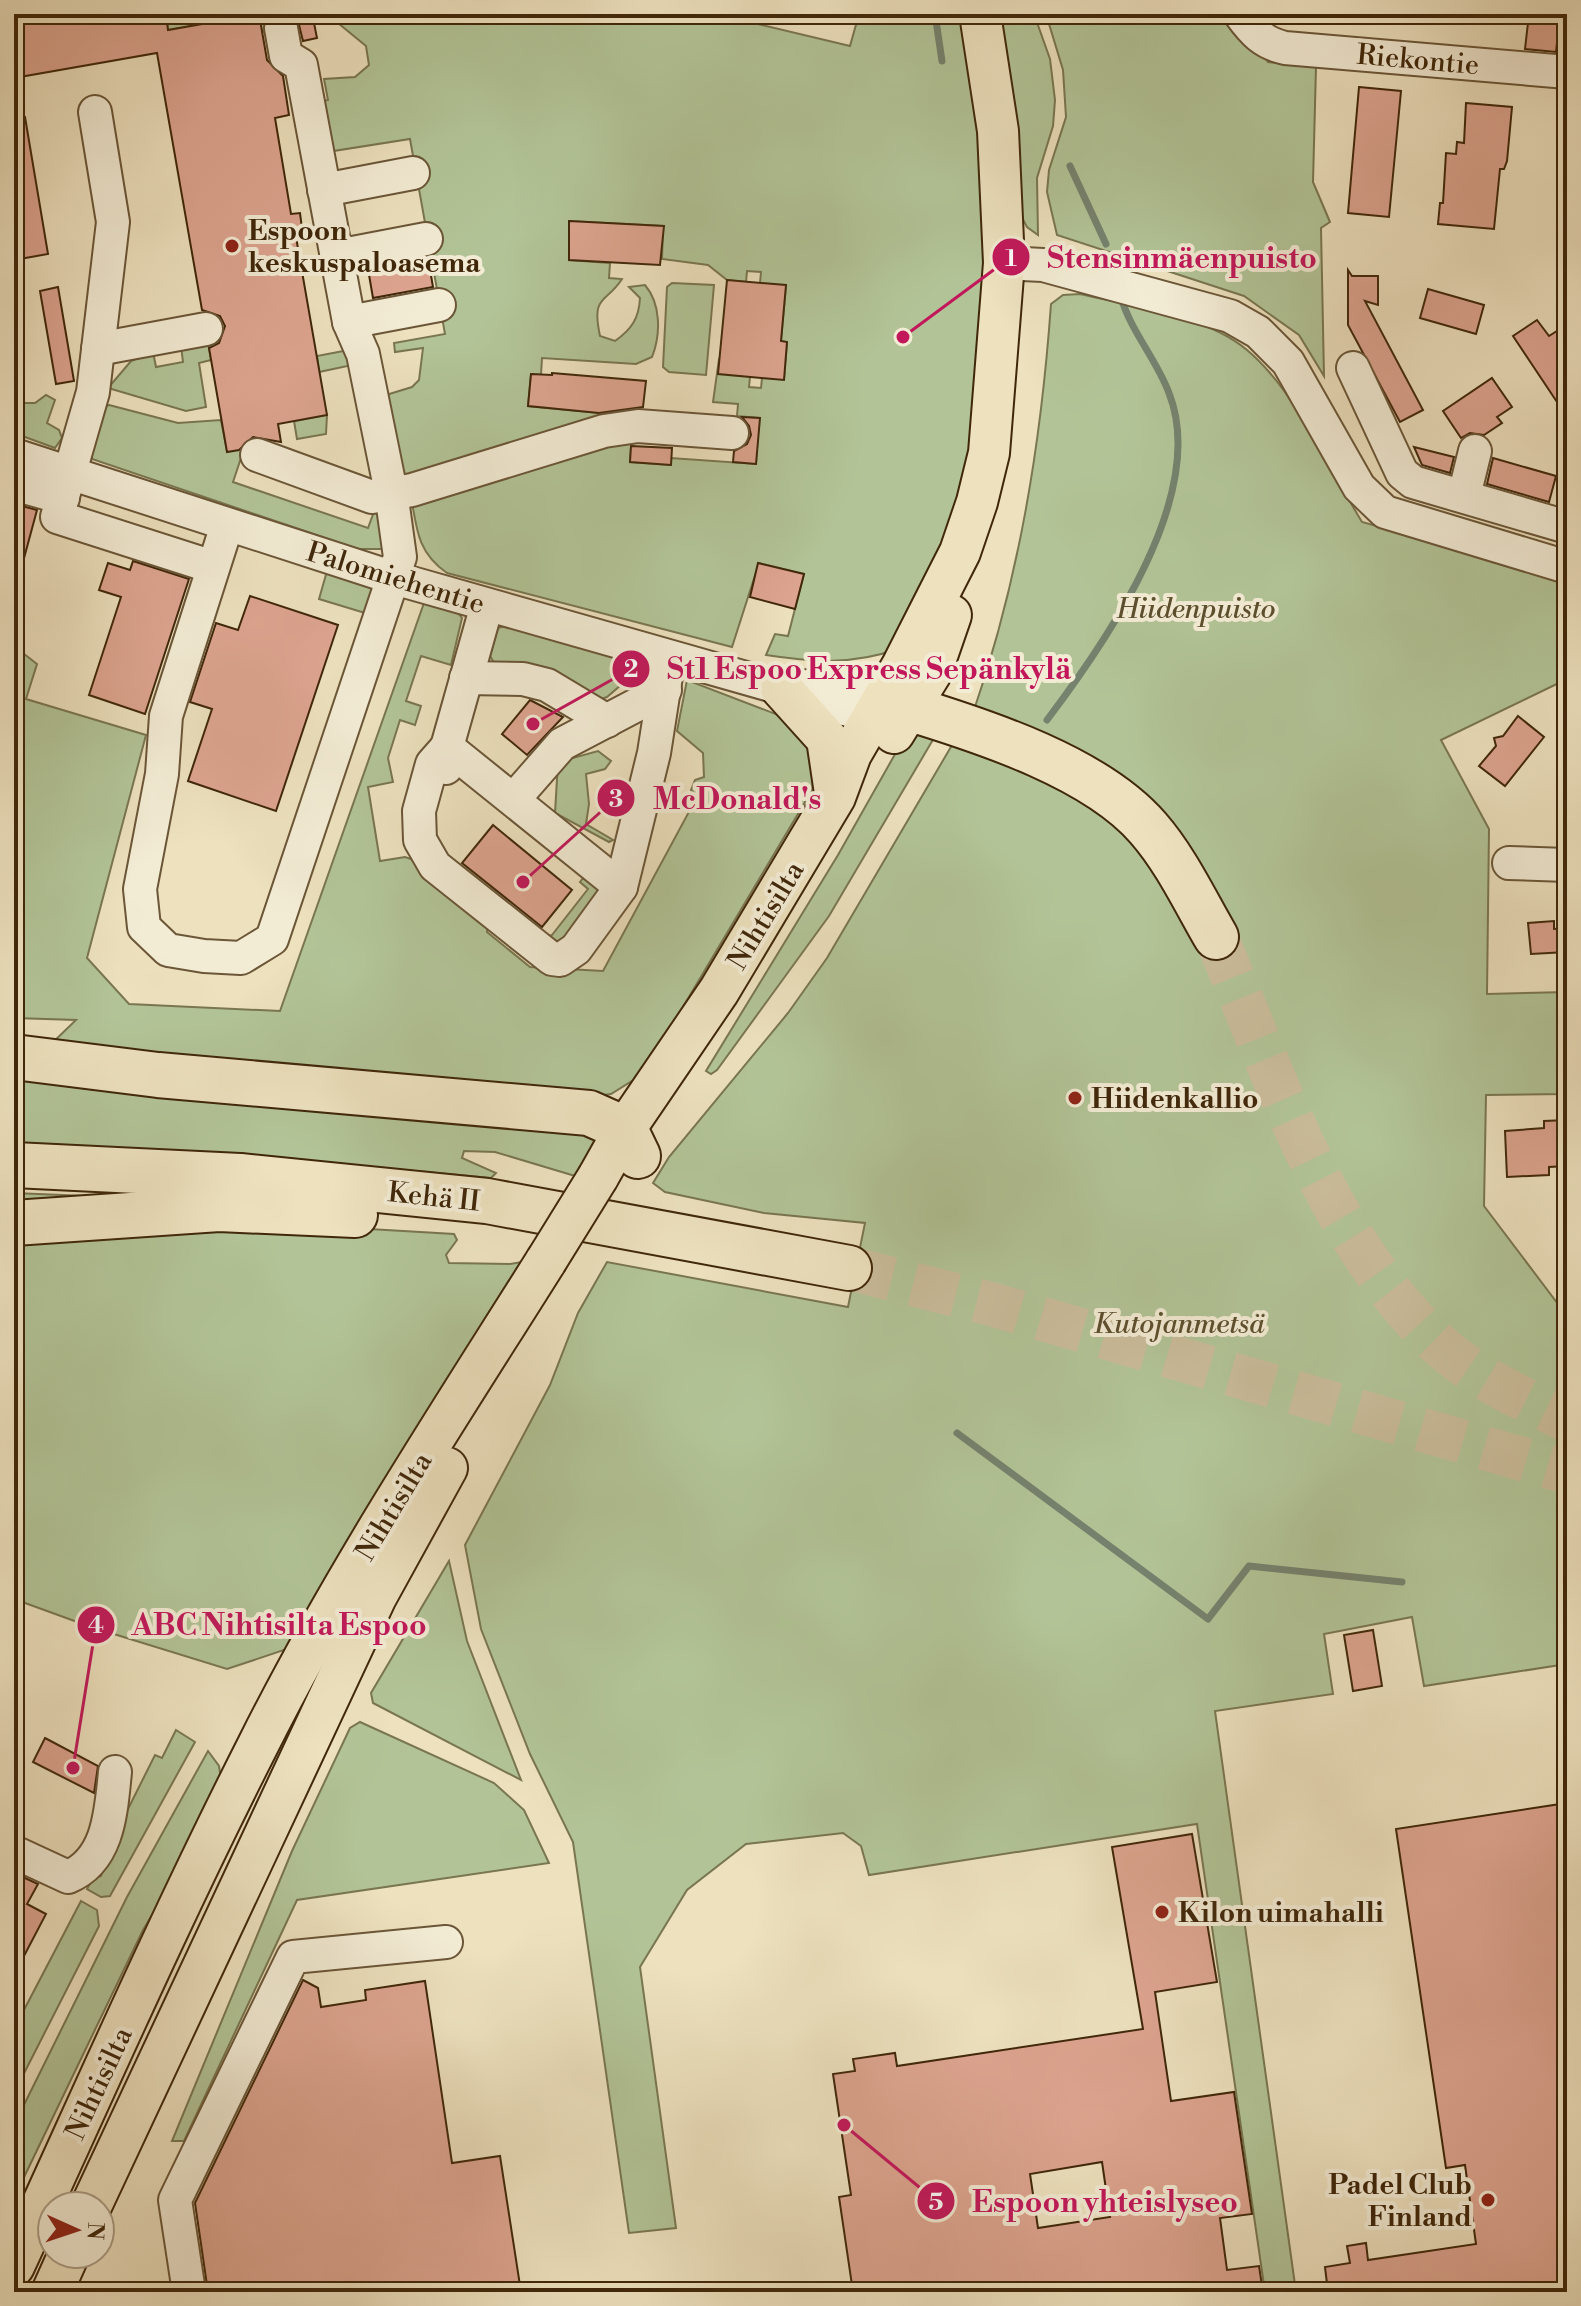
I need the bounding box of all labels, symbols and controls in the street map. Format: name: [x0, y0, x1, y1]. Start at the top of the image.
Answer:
street label: Riekontie: [1355, 38, 1481, 83]
place label: Espoon keskuspaloasema: [248, 214, 481, 281]
callout: Stensinmäenpuisto: [991, 230, 1333, 284]
marker: Espoon keskuspaloasema: [223, 237, 241, 255]
text: Stensinmäenpuisto: [1047, 240, 1317, 278]
text: 1: [1005, 244, 1017, 274]
street label: Palomiehentie: [302, 535, 489, 622]
park label: Hiidenpuisto: [1116, 592, 1276, 627]
callout: St1 Espoo Express Sepänkylä: [611, 642, 1088, 696]
text: St1 Espoo Express Sepänkylä: [667, 651, 1072, 689]
text: 2: [624, 655, 639, 685]
callout: McDonald's: [596, 771, 837, 825]
text: McDonald's: [653, 781, 821, 819]
text: 3: [609, 785, 623, 815]
street label: Nihtisilta: [720, 855, 813, 976]
place label: Hiidenkallio: [1091, 1082, 1258, 1117]
marker: Hiidenkallio: [1066, 1089, 1084, 1107]
street label: Kehä II: [386, 1175, 482, 1220]
park label: Kutojanmetsä: [1094, 1307, 1265, 1342]
street label: Nihtisilta: [348, 1446, 441, 1567]
callout: ABC Nihtisilta Espoo: [76, 1598, 443, 1652]
text: ABC Nihtisilta Espoo: [130, 1607, 427, 1645]
text: 4: [88, 1611, 104, 1641]
place label: Kilon uimahalli: [1178, 1896, 1384, 1931]
marker: Kilon uimahalli: [1153, 1903, 1171, 1921]
street label: Nihtisilta: [58, 2021, 141, 2146]
place label: Padel Club Finland: [1328, 2168, 1472, 2235]
callout: Espoon yhteislyseo: [916, 2174, 1254, 2228]
text: Espoon yhteislyseo: [972, 2184, 1238, 2222]
text: 5: [929, 2188, 944, 2218]
north arrow: [36, 2190, 116, 2270]
marker: Padel Club Finland: [1479, 2191, 1497, 2209]
text: N: [81, 2222, 108, 2241]

